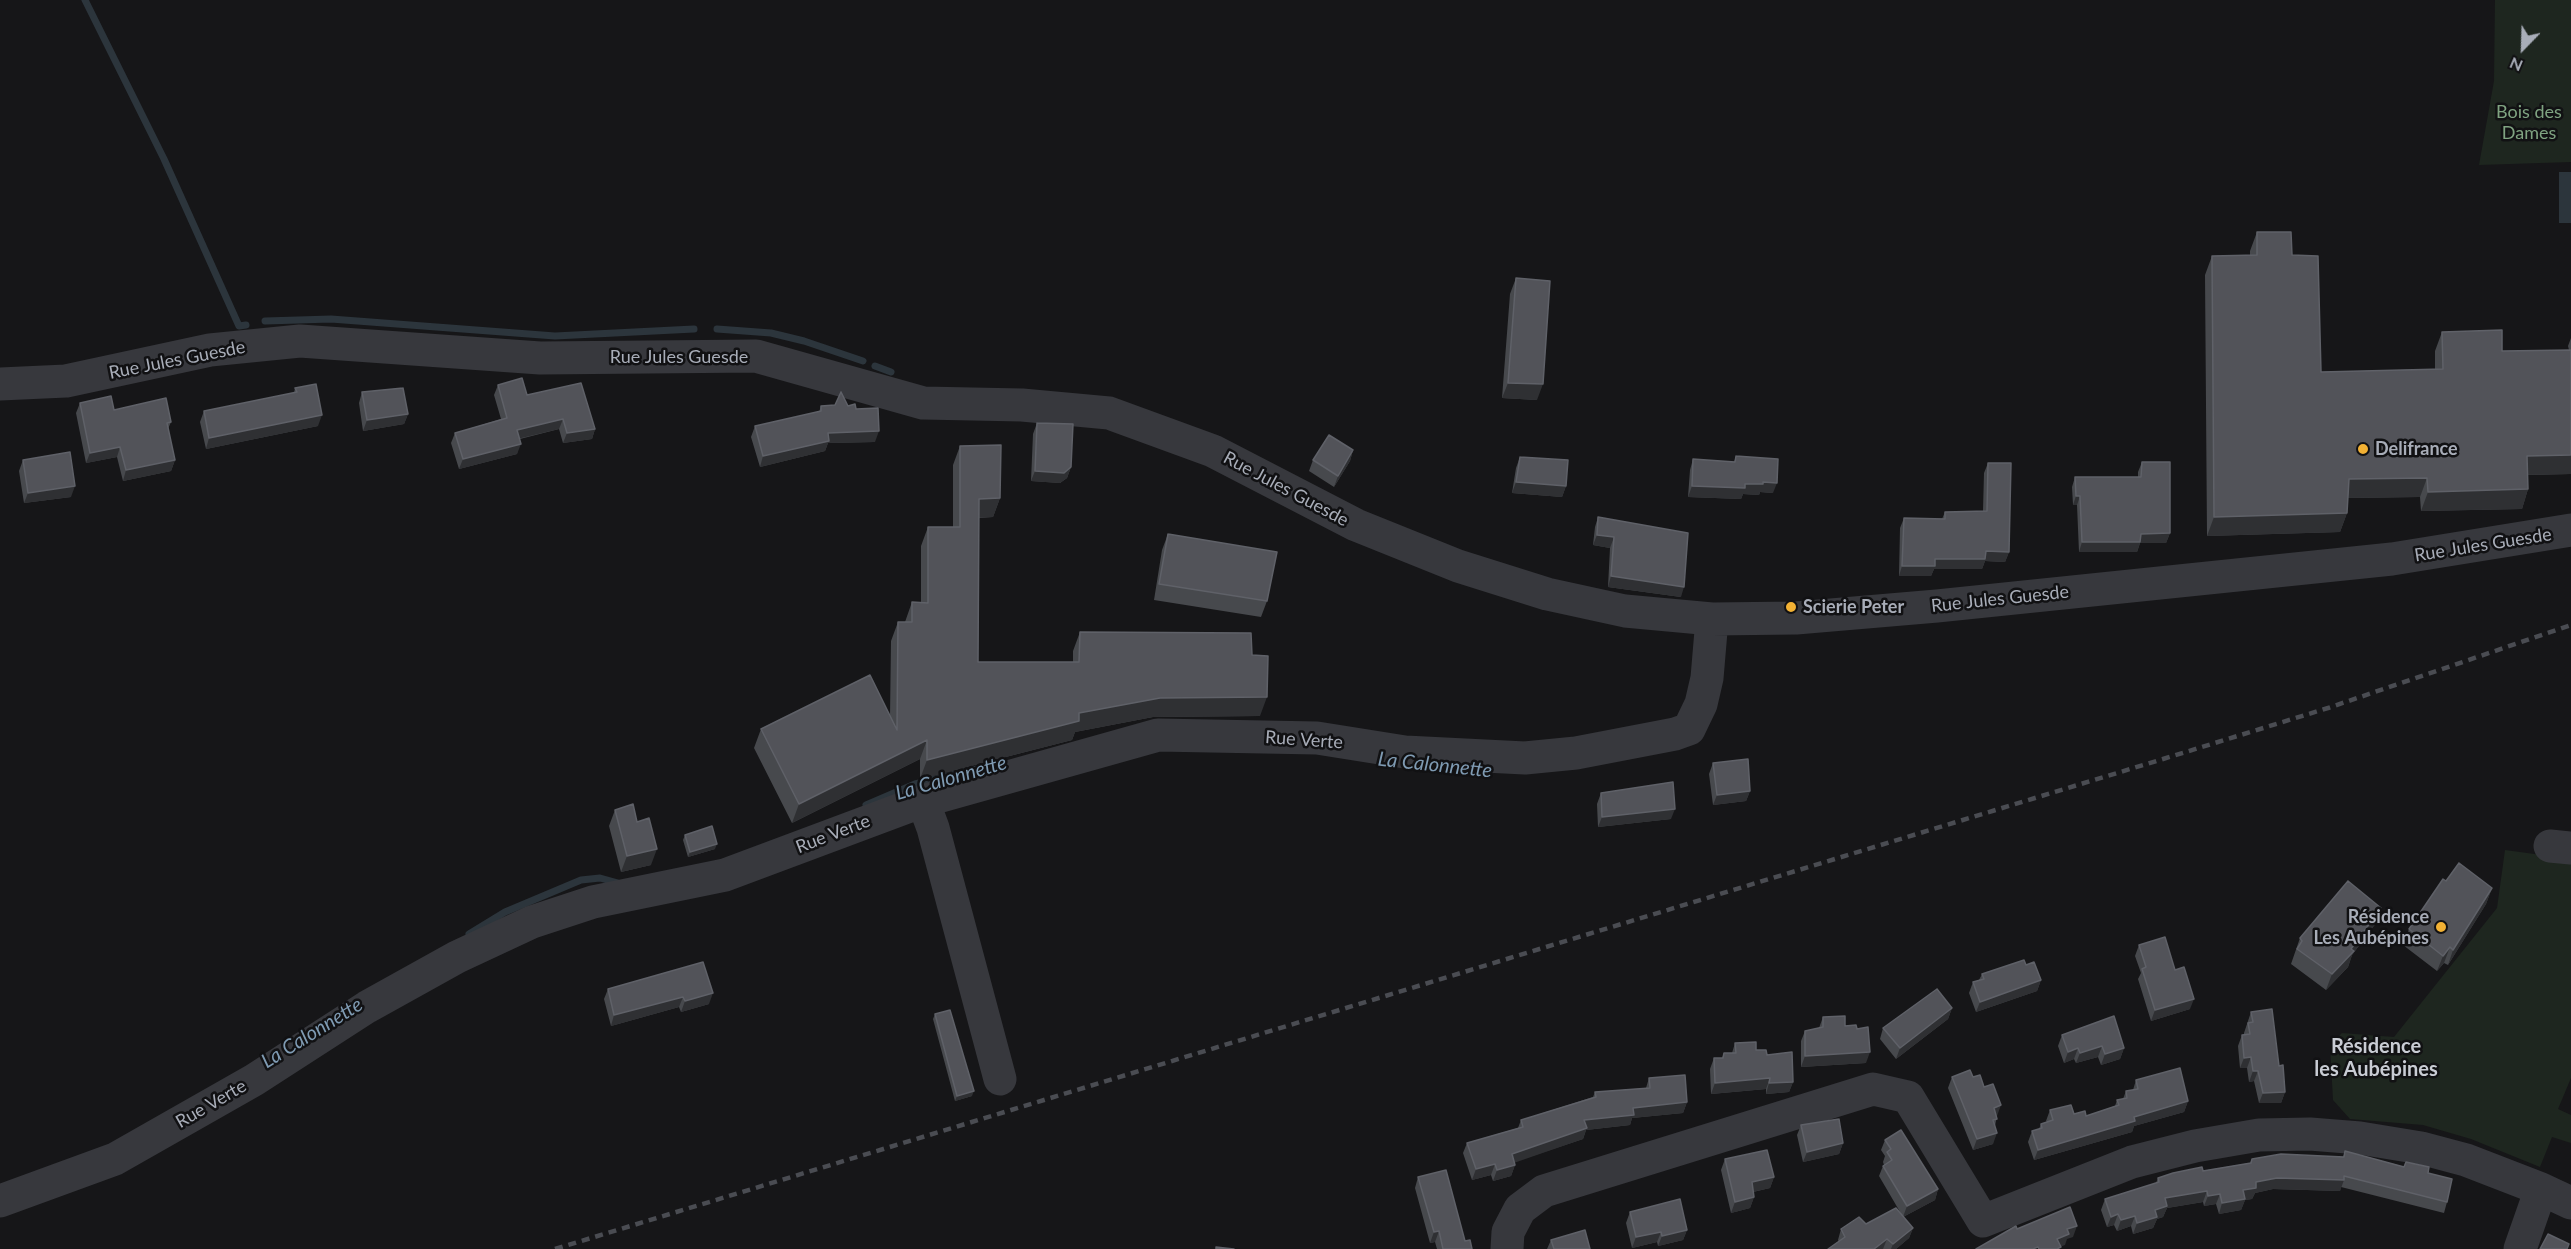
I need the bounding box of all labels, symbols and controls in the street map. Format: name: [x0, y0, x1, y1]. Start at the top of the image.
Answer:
north arrow: [2493, 18, 2553, 78]
text: N: [2506, 54, 2525, 76]
park label: Bois des Dames: [2496, 101, 2562, 144]
street label: Rue Jules Guesde: [107, 336, 247, 384]
street label: Rue Jules Guesde: [610, 346, 748, 368]
place label: Delifrance: [2375, 438, 2458, 460]
marker: Delifrance: [2356, 442, 2370, 456]
street label: Rue Jules Guesde: [1220, 447, 1352, 531]
street label: Rue Jules Guesde: [2413, 523, 2553, 567]
street label: Rue Jules Guesde: [1930, 581, 2070, 617]
place label: Scierie Peter: [1803, 596, 1904, 618]
marker: Scierie Peter: [1784, 600, 1798, 614]
street label: Rue Verte: [1264, 727, 1344, 753]
water label: La Calonnette: [1377, 747, 1493, 783]
water label: La Calonnette: [893, 751, 1009, 805]
street label: Rue Verte: [793, 810, 873, 858]
place label: Résidence Les Aubépines: [2313, 906, 2429, 948]
marker: Résidence Les Aubépines: [2434, 920, 2448, 934]
water label: La Calonnette: [257, 992, 367, 1074]
district label: Résidence les Aubépines: [2314, 1035, 2438, 1082]
street label: Rue Verte: [172, 1075, 250, 1133]

